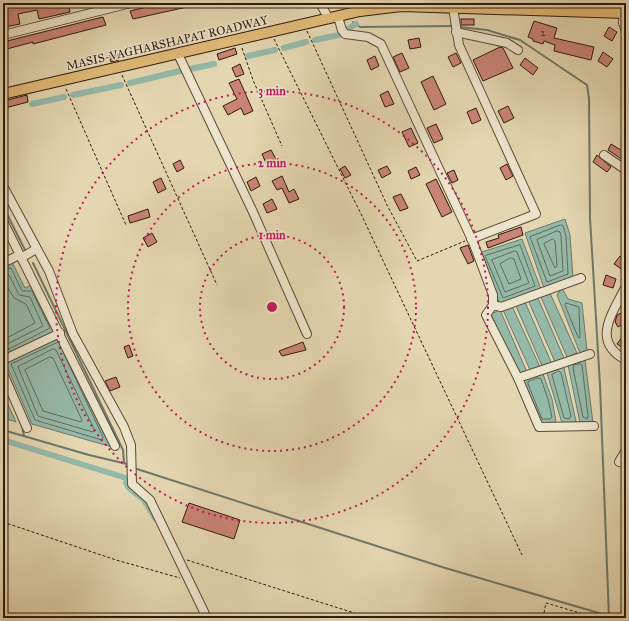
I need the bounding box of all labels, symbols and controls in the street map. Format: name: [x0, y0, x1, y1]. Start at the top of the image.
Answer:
street label: MASIS-VAGHARSHAPAT ROADWAY: [65, 13, 270, 73]
house number: 2: [541, 27, 546, 39]
text: 3 min: [258, 84, 286, 99]
text: 2 min: [258, 156, 287, 170]
text: 1 min: [258, 228, 286, 242]
centre of rings: [265, 300, 279, 314]

